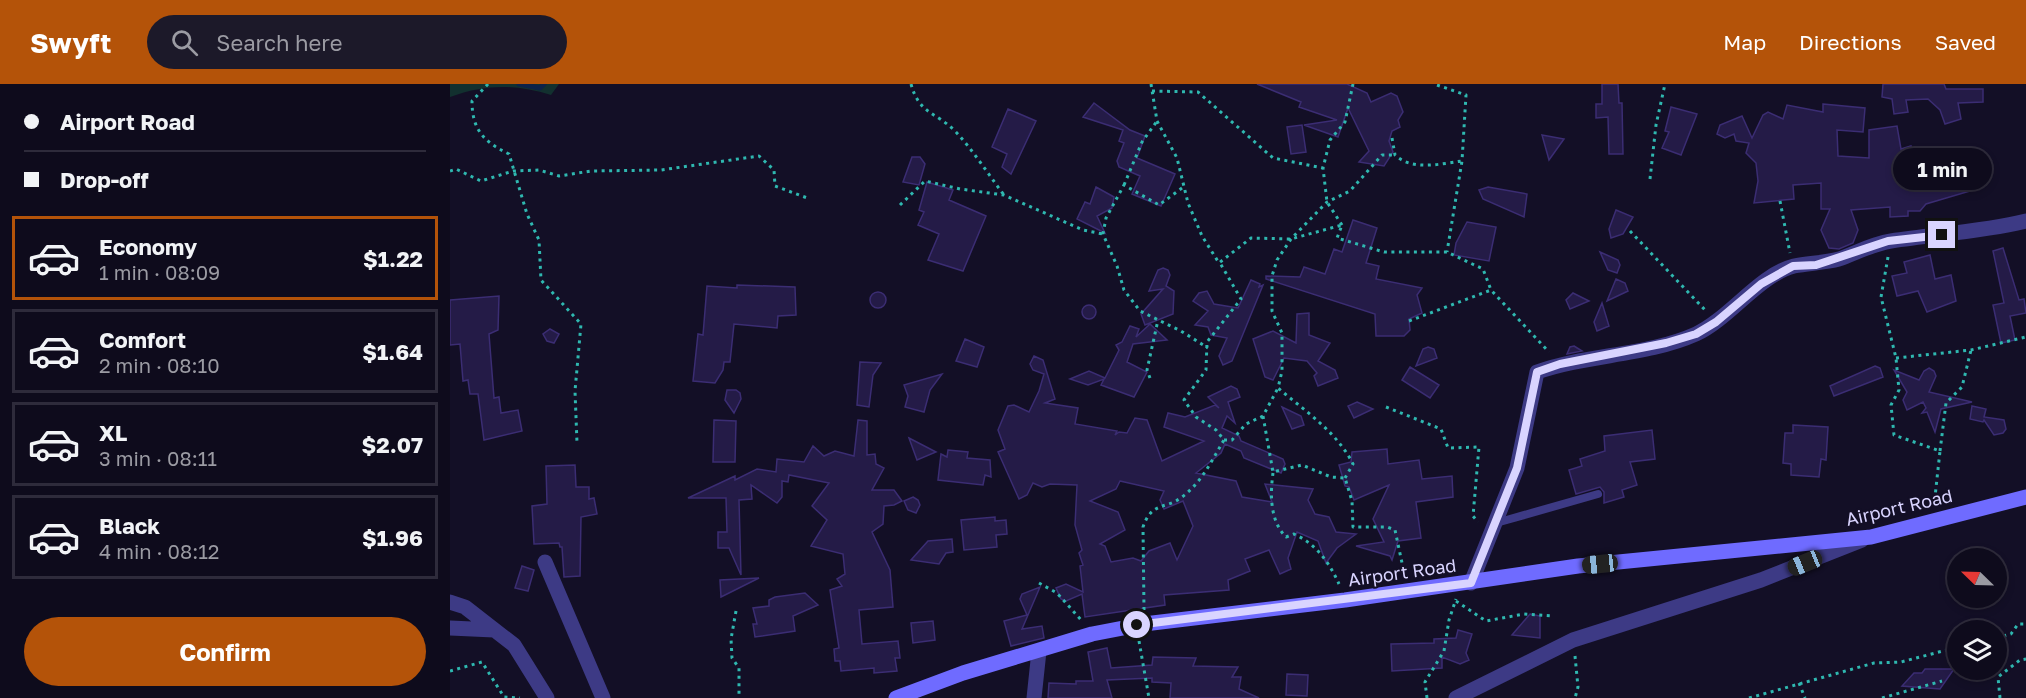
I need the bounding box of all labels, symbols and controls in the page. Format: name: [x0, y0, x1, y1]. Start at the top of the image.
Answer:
search box: [147, 15, 567, 69]
text: Swyft: [30, 26, 111, 59]
icon: search: [168, 26, 201, 59]
text: Search here: [216, 29, 342, 56]
text: Map: [1723, 29, 1766, 55]
text: Directions: [1799, 29, 1902, 55]
text: Saved: [1935, 29, 1996, 55]
text: Airport Road: [60, 108, 195, 135]
callout: 1 min: [1892, 148, 1991, 190]
text: 1 min: [1917, 157, 1968, 181]
text: Drop-off: [60, 166, 149, 193]
route end: [1928, 221, 1955, 248]
icon: car: [27, 231, 81, 285]
text: Economy: [99, 233, 197, 260]
text: $1.22: [363, 245, 423, 272]
text: 1 min · 08:09: [99, 260, 220, 284]
icon: car: [27, 324, 81, 378]
text: Comfort: [99, 326, 186, 353]
text: $1.64: [362, 338, 423, 365]
text: 2 min · 08:10: [99, 353, 220, 377]
icon: car: [27, 417, 81, 471]
text: XL: [99, 419, 127, 446]
text: $2.07: [362, 431, 423, 458]
text: 3 min · 08:11: [99, 446, 217, 470]
street label: Airport Road: [1843, 484, 1955, 530]
icon: car: [27, 510, 81, 564]
text: Black: [99, 512, 160, 539]
text: $1.96: [362, 524, 423, 551]
text: 4 min · 08:12: [99, 539, 219, 563]
car: [1785, 548, 1825, 578]
north arrow: [1947, 548, 2007, 608]
map controls: [1947, 548, 2007, 680]
car: [1581, 553, 1619, 575]
street label: Airport Road: [1347, 554, 1457, 590]
route start: [1123, 611, 1150, 638]
button: Confirm: [24, 617, 426, 686]
button: layers: [1947, 620, 2007, 680]

